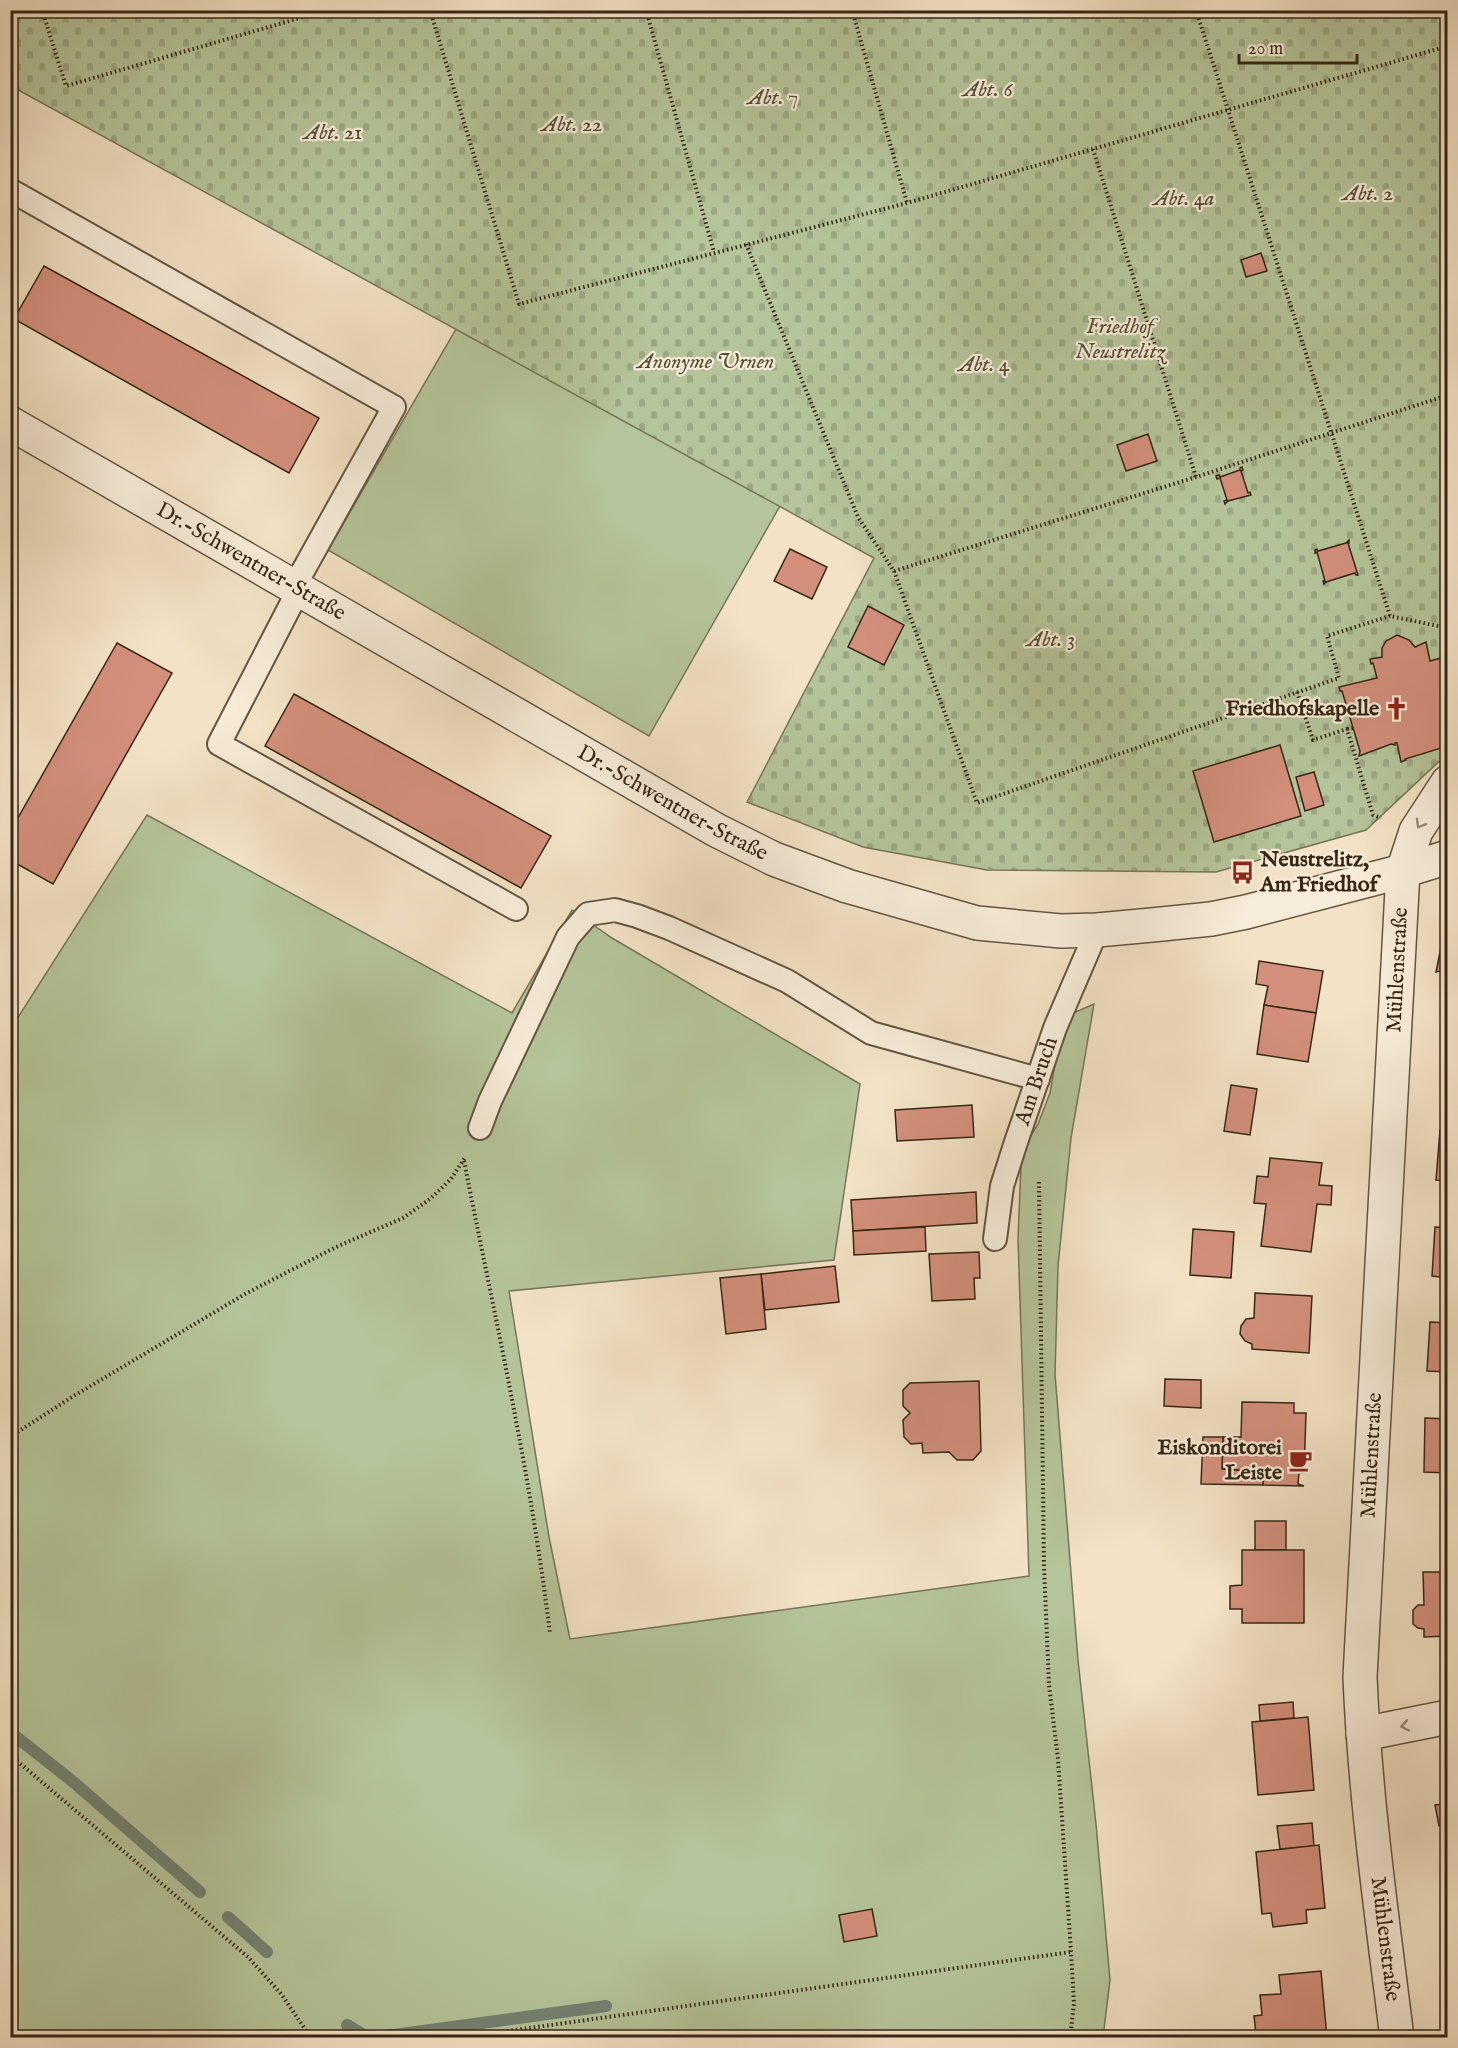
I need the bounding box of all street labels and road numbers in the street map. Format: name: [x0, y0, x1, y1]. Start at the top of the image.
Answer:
street label: Dr.-Schwentner-Straße: [151, 496, 351, 627]
street label: Dr.-Schwentner-Straße: [572, 739, 773, 868]
street label: Mühlenstraße: [1380, 906, 1415, 1034]
street label: Am Bruch: [1008, 1033, 1065, 1130]
street label: Mühlenstraße: [1354, 1392, 1389, 1519]
street label: Mühlenstraße: [1363, 1875, 1407, 2003]

